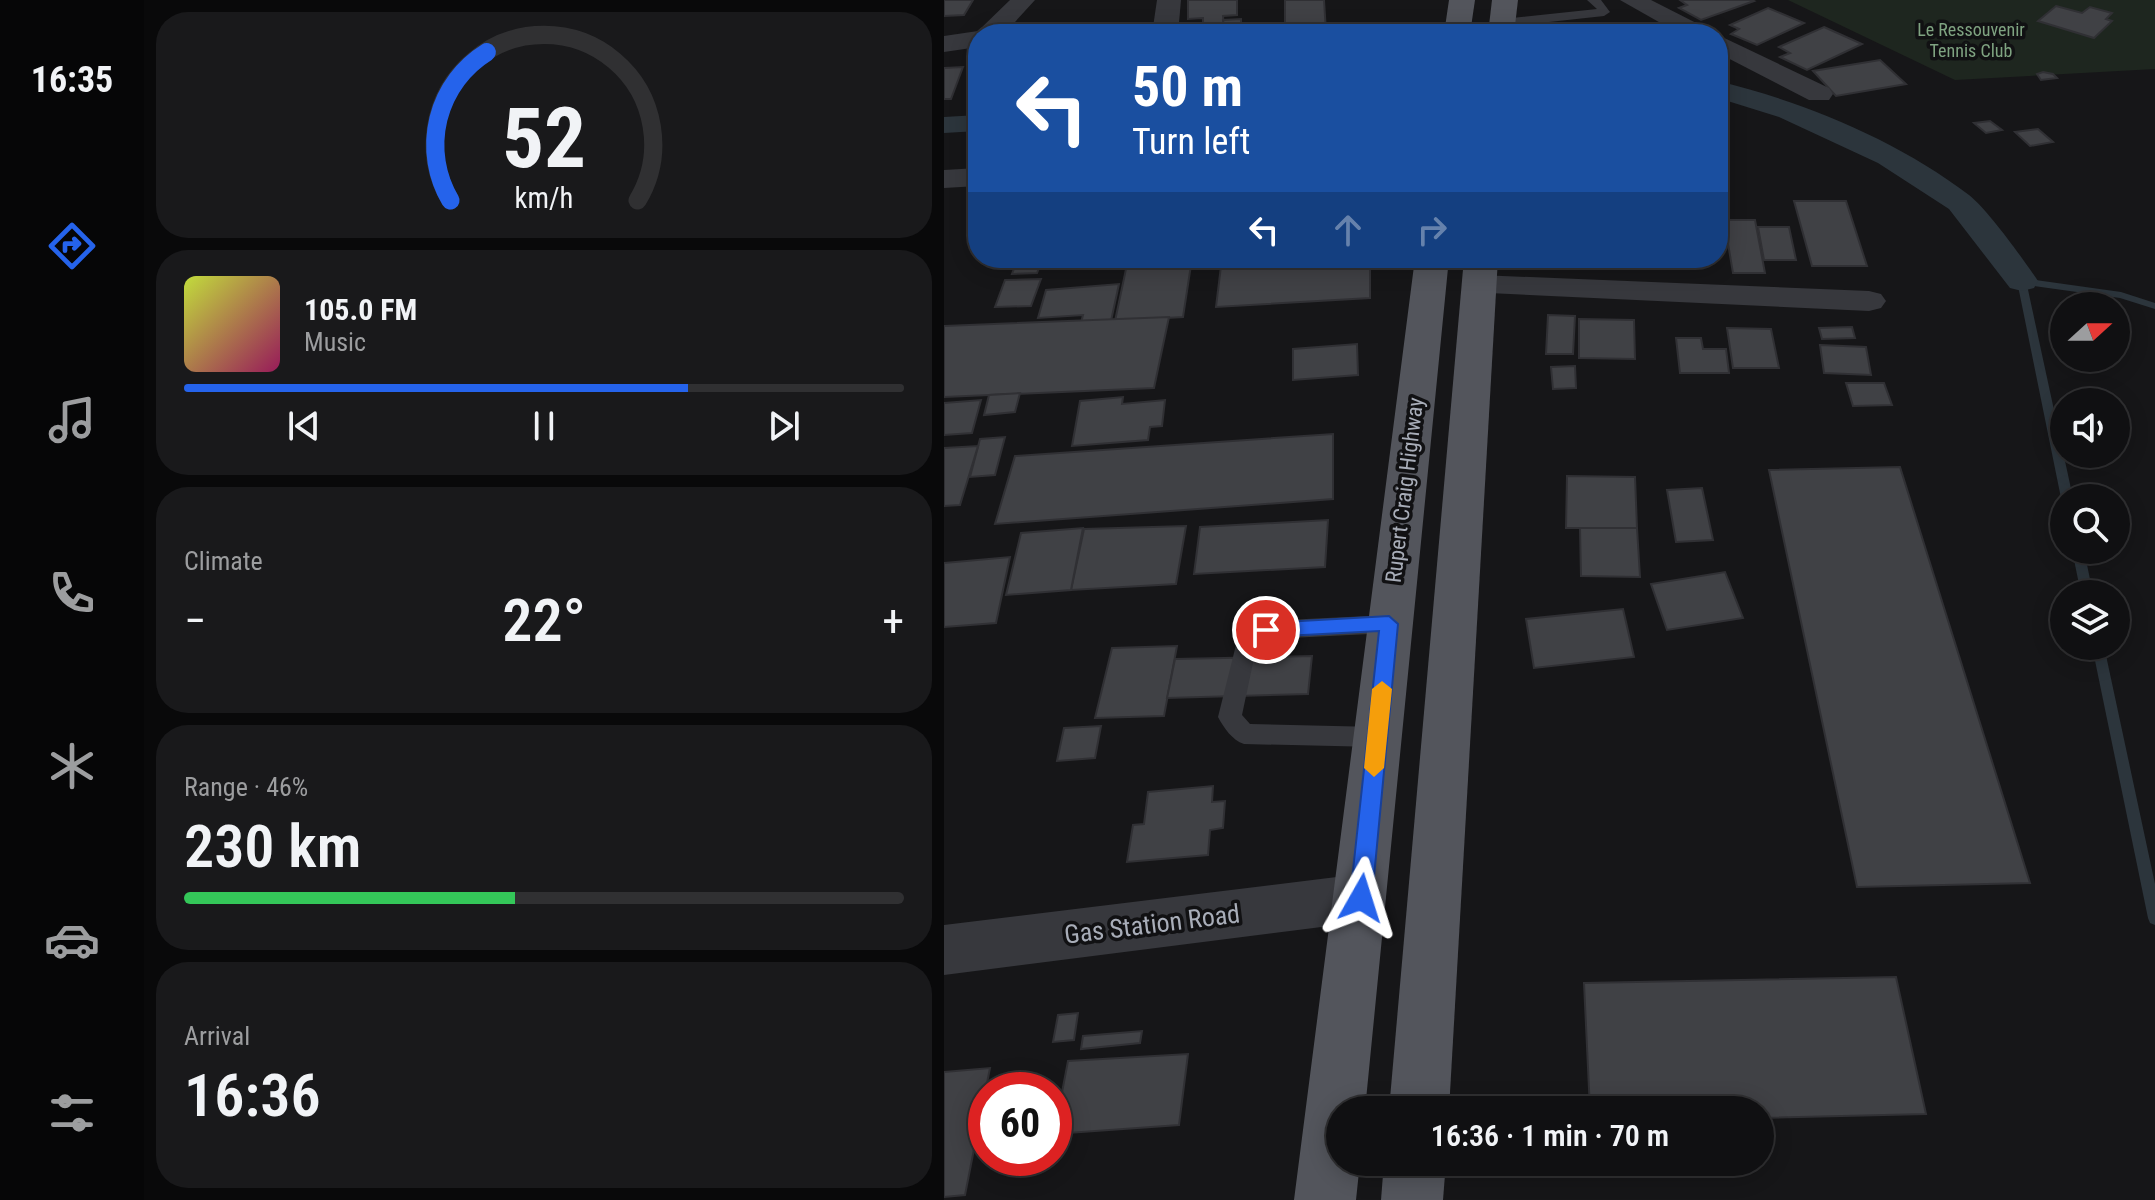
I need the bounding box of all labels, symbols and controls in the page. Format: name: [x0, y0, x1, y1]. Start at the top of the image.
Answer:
park label: Le Ressouvenir Tennis Club: [1917, 19, 2025, 61]
text: 50 m: [1132, 54, 1243, 120]
icon: left: [1000, 56, 1104, 160]
text: 16:35: [31, 59, 113, 101]
text: 52: [502, 89, 586, 186]
text: Turn left: [1132, 121, 1250, 163]
text: km/h: [515, 181, 573, 215]
icon: left: [1242, 208, 1286, 252]
icon: ahead: [1326, 208, 1370, 252]
icon: right: [1410, 208, 1454, 252]
icon: directions: [44, 218, 100, 274]
text: 105.0 FM: [304, 292, 417, 327]
north arrow: [2050, 292, 2130, 372]
map controls: [2050, 292, 2130, 660]
text: Music: [304, 327, 366, 357]
button: sound: [2050, 388, 2130, 468]
icon: music: [44, 392, 100, 448]
street label: Rupert Craig Highway: [1381, 396, 1428, 584]
icon: previous: [282, 404, 326, 448]
icon: pause: [522, 404, 566, 448]
icon: next: [762, 404, 806, 448]
button: search: [2050, 484, 2130, 564]
text: Climate: [184, 546, 263, 576]
icon: phone: [44, 565, 100, 621]
button: layers: [2050, 580, 2130, 660]
text: 22°: [502, 585, 586, 656]
text: −: [184, 595, 206, 647]
text: +: [882, 595, 904, 647]
pin: [1232, 596, 1300, 664]
icon: arrive: [1244, 608, 1288, 652]
icon: climate: [44, 738, 100, 794]
text: Range · 46%: [184, 772, 308, 802]
text: 230 km: [184, 811, 361, 882]
position arrow: [1319, 856, 1403, 940]
street label: Gas Station Road: [1062, 898, 1242, 950]
icon: car: [44, 912, 100, 968]
text: Arrival: [184, 1021, 250, 1051]
text: 16:36: [184, 1060, 321, 1131]
speed limit sign: 60: [968, 1072, 1072, 1176]
icon: filters: [44, 1085, 100, 1141]
text: 16:36 · 1 min · 70 m: [1431, 1118, 1669, 1153]

